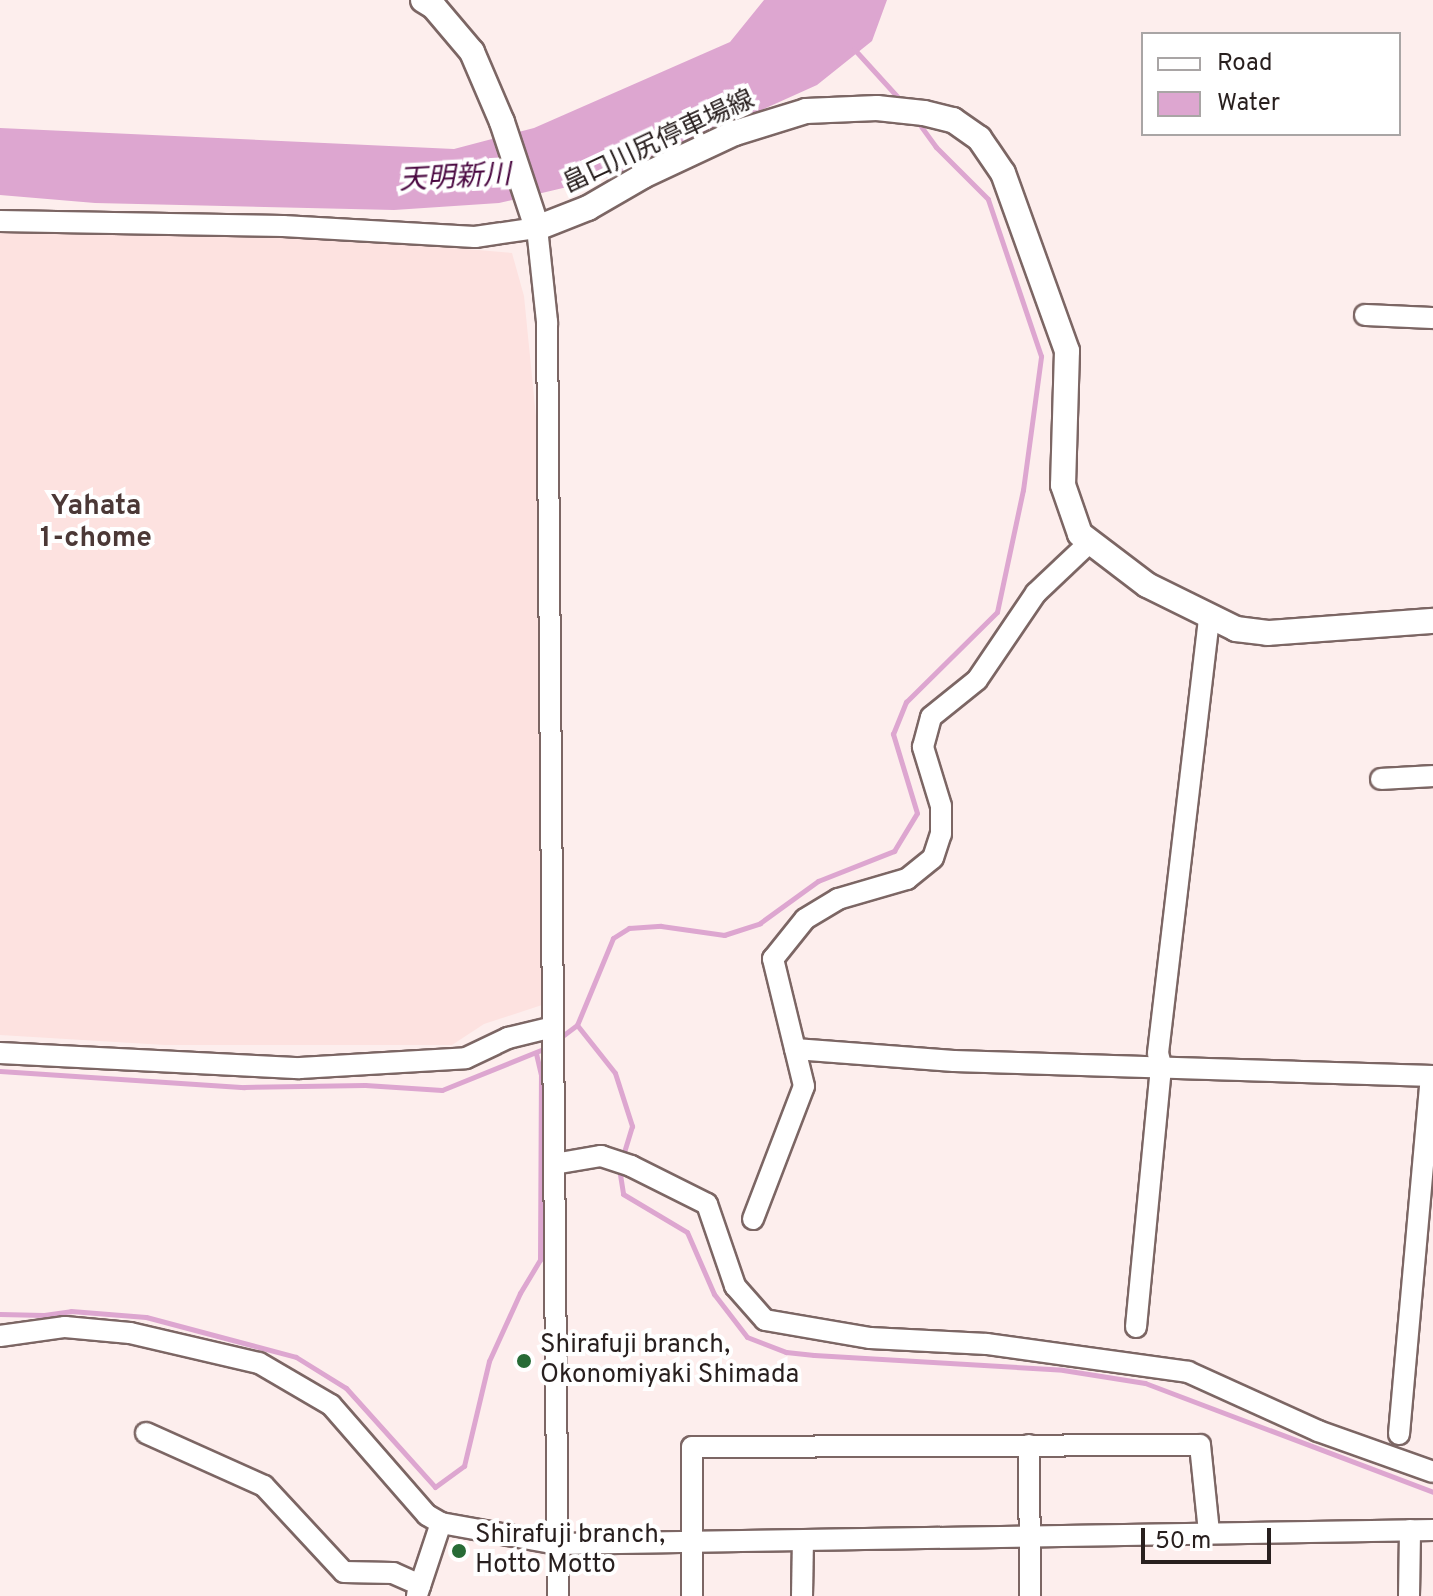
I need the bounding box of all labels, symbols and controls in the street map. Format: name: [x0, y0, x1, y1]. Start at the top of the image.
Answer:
legend: [1141, 32, 1401, 136]
text: Road: [1217, 49, 1273, 79]
street label: 畠口川尻停車場線: [558, 85, 760, 201]
text: Water: [1217, 89, 1280, 119]
water label: 天明新川: [398, 159, 512, 199]
district label: Yahata 1-chome: [40, 490, 152, 556]
place label: Shirafuji branch, Okonomiyaki Shimada: [540, 1330, 799, 1392]
marker: Shirafuji branch, Okonomiyaki Shimada: [515, 1352, 533, 1370]
scale bar: [1145, 1512, 1275, 1562]
place label: Shirafuji branch, Hotto Motto: [475, 1520, 665, 1582]
text: 50 m: [1155, 1527, 1211, 1557]
marker: Shirafuji branch, Hotto Motto: [450, 1542, 468, 1560]

